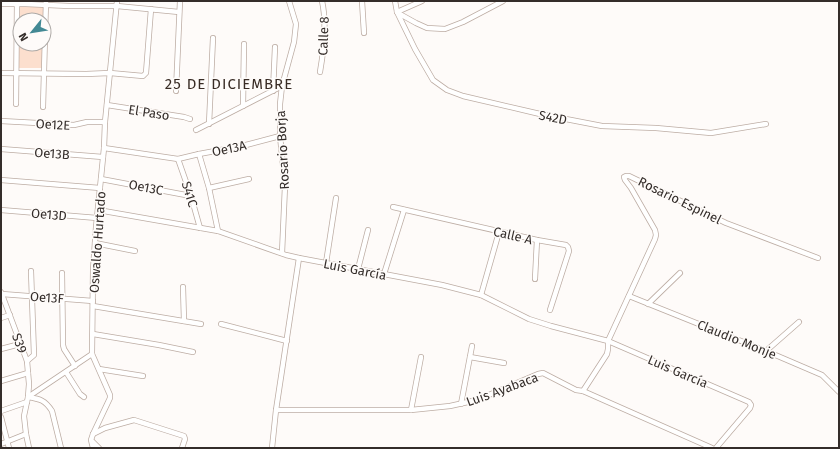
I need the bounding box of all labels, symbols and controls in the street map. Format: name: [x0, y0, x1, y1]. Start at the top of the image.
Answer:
north arrow: [12, 12, 52, 52]
street label: Calle 8: [315, 16, 332, 56]
text: N: [16, 30, 31, 43]
district label: 25 DE DICIEMBRE: [165, 75, 293, 93]
street label: El Paso: [127, 102, 171, 123]
street label: S42D: [537, 107, 568, 128]
street label: Rosario Borja: [273, 110, 292, 190]
street label: Oe12E: [35, 116, 71, 133]
street label: Oe13A: [210, 137, 248, 159]
street label: Oe13B: [34, 145, 70, 162]
street label: Rosario Espinel: [636, 174, 724, 227]
street label: Oe13C: [127, 177, 165, 198]
street label: S41C: [179, 179, 201, 210]
street label: Oswaldo Hurtado: [86, 191, 109, 293]
street label: Oe13D: [30, 205, 68, 224]
street label: Calle A: [492, 224, 534, 247]
street label: Luis García: [322, 256, 388, 283]
street label: Oe13F: [30, 289, 65, 306]
street label: Claudio Monje: [695, 317, 779, 362]
street label: S39: [9, 331, 30, 355]
street label: Luis García: [645, 352, 710, 391]
street label: Luis Ayabaca: [464, 370, 540, 409]

